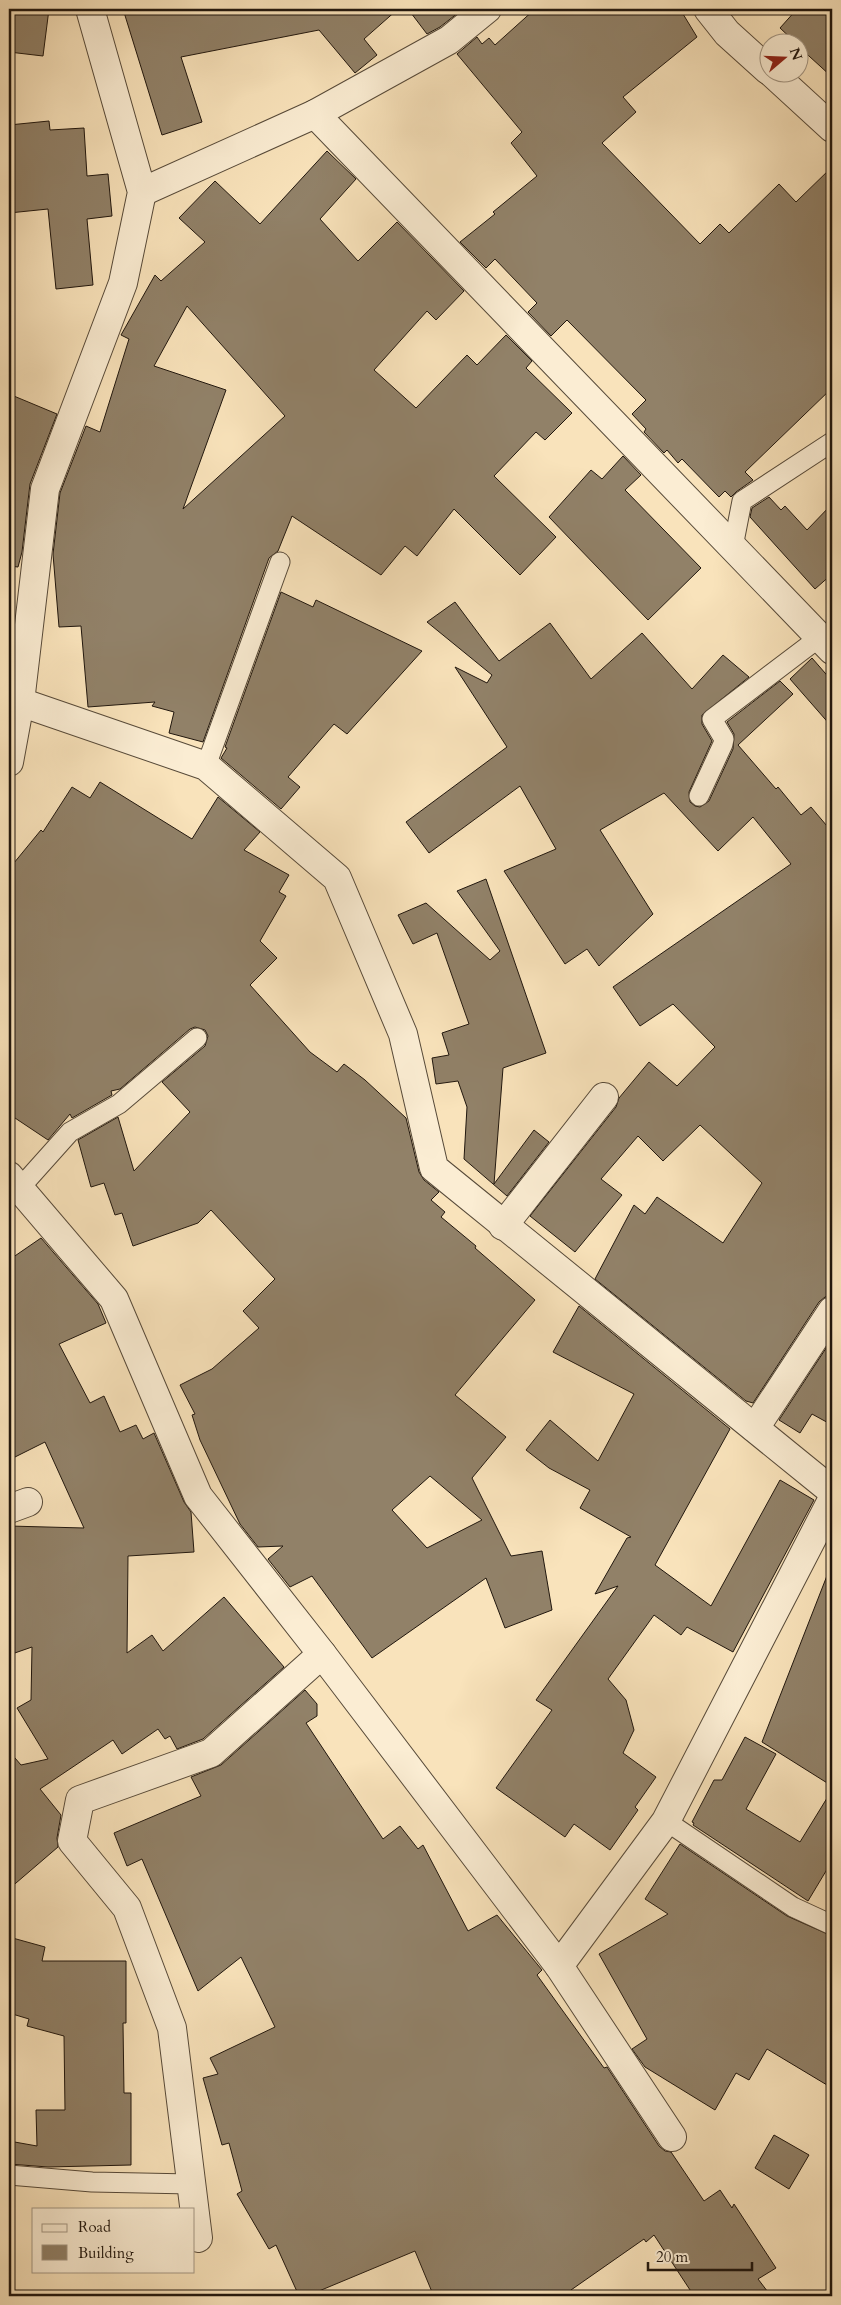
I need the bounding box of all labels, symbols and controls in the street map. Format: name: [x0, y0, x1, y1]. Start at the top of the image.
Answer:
north arrow: [758, 32, 808, 82]
text: N: [785, 45, 807, 63]
legend: [32, 2208, 195, 2272]
text: Road: [78, 2217, 111, 2237]
scale bar: [648, 2240, 752, 2272]
text: Building: [78, 2243, 134, 2263]
text: 20 m: [656, 2247, 688, 2267]

